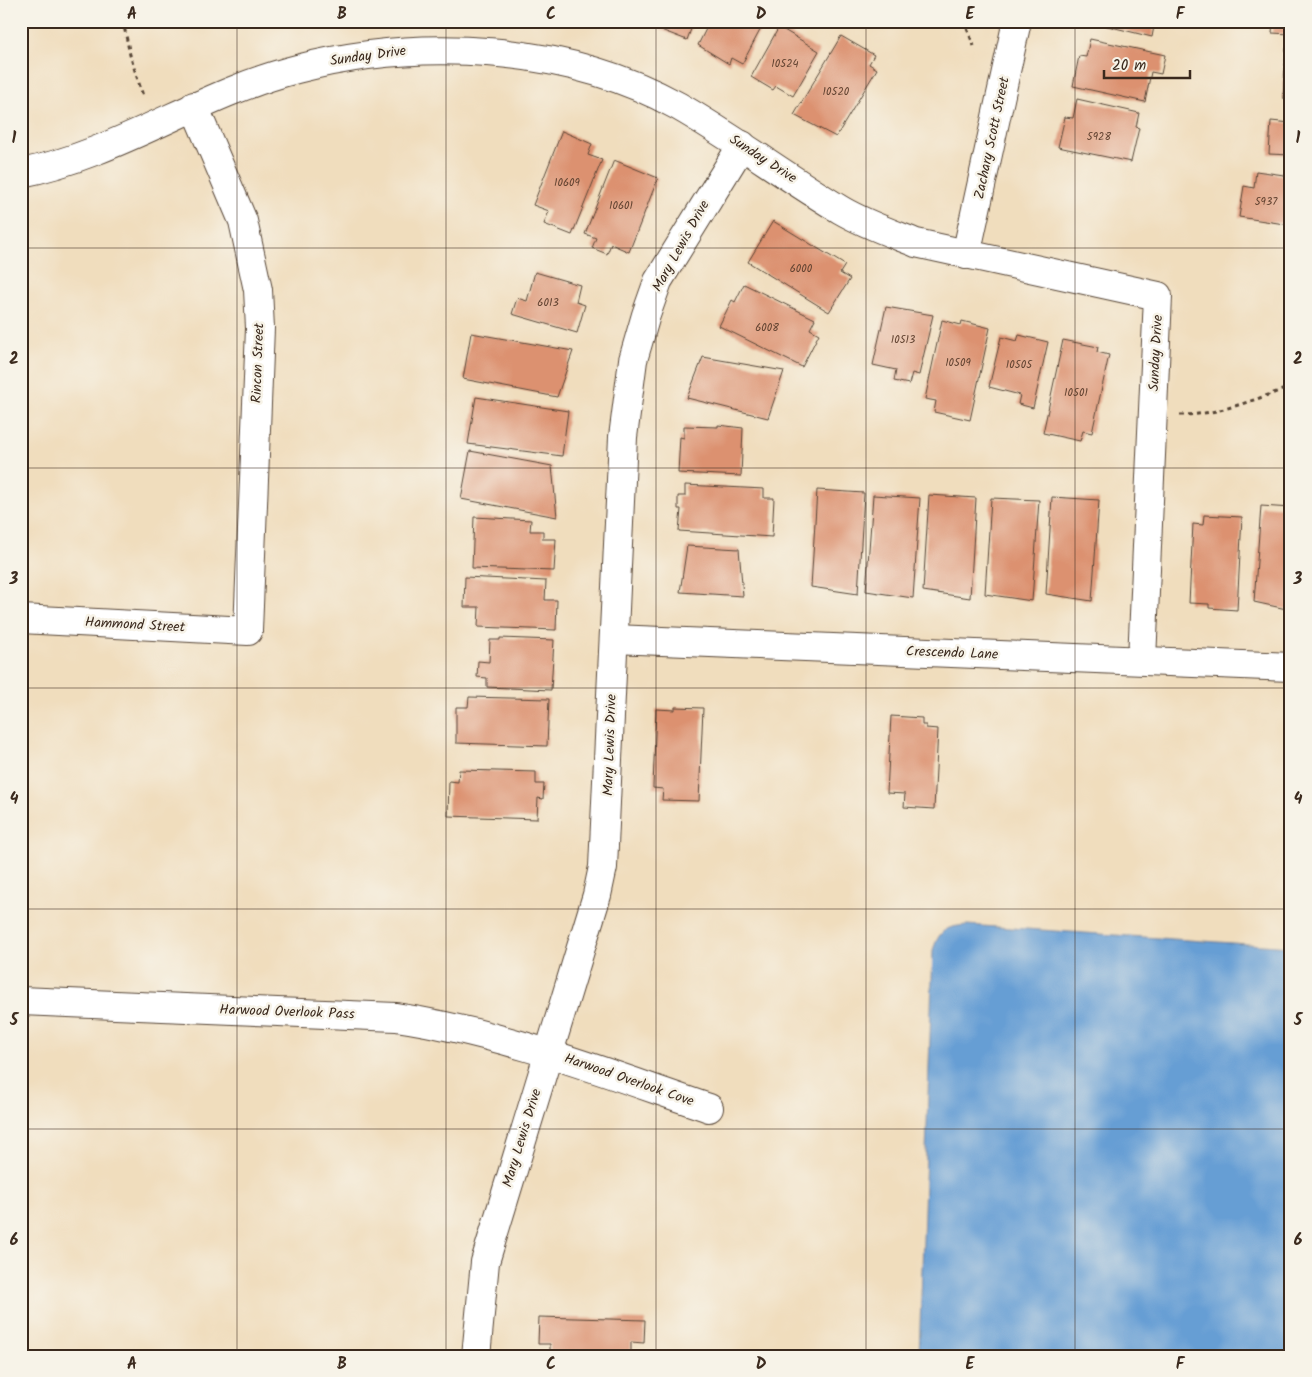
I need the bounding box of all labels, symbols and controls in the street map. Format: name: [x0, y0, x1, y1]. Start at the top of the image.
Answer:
text: A: [127, 2, 137, 27]
text: B: [337, 2, 347, 27]
text: C: [546, 2, 556, 27]
text: D: [756, 2, 767, 27]
text: E: [966, 2, 976, 27]
text: F: [1176, 2, 1186, 27]
street label: Sunday Drive: [329, 40, 408, 72]
scale bar: [1104, 48, 1191, 80]
text: 20 m: [1112, 54, 1146, 78]
house number: 10524: [771, 55, 799, 73]
street label: Zachary Scott Street: [968, 74, 1016, 201]
house number: 10520: [823, 83, 850, 101]
text: 1: [12, 126, 17, 151]
text: 1: [1296, 126, 1301, 151]
house number: 5928: [1087, 128, 1112, 146]
street label: Sunday Drive: [725, 129, 802, 189]
house number: 10609: [554, 174, 581, 192]
house number: 5937: [1255, 193, 1278, 211]
street label: Mary Lewis Drive: [647, 195, 716, 296]
house number: 10601: [609, 197, 633, 215]
house number: 6000: [790, 260, 813, 278]
house number: 6013: [537, 294, 559, 312]
street label: Sunday Drive: [1143, 314, 1169, 392]
house number: 6008: [755, 319, 779, 337]
street label: Rincon Street: [246, 322, 270, 403]
house number: 10513: [891, 331, 915, 349]
text: 2: [9, 347, 19, 372]
text: 2: [1293, 347, 1303, 372]
house number: 10509: [945, 354, 971, 372]
house number: 10505: [1006, 356, 1033, 374]
house number: 10501: [1064, 384, 1088, 402]
text: 3: [9, 567, 19, 592]
text: 3: [1293, 567, 1303, 592]
street label: Hammond Street: [84, 611, 186, 639]
street label: Crescendo Lane: [906, 640, 999, 666]
street label: Mary Lewis Drive: [597, 693, 623, 796]
text: 4: [10, 787, 19, 812]
text: 4: [1294, 787, 1303, 812]
street label: Harwood Overlook Pass: [219, 999, 355, 1025]
text: 5: [9, 1008, 20, 1033]
text: 5: [1293, 1008, 1304, 1033]
street label: Harwood Overlook Cove: [561, 1047, 698, 1113]
street label: Mary Lewis Drive: [497, 1085, 548, 1190]
text: 6: [10, 1228, 19, 1253]
text: 6: [1294, 1228, 1303, 1253]
text: A: [127, 1352, 137, 1377]
text: B: [337, 1352, 347, 1377]
text: C: [546, 1352, 556, 1377]
text: D: [756, 1352, 767, 1377]
text: E: [966, 1352, 976, 1377]
text: F: [1176, 1352, 1186, 1377]

